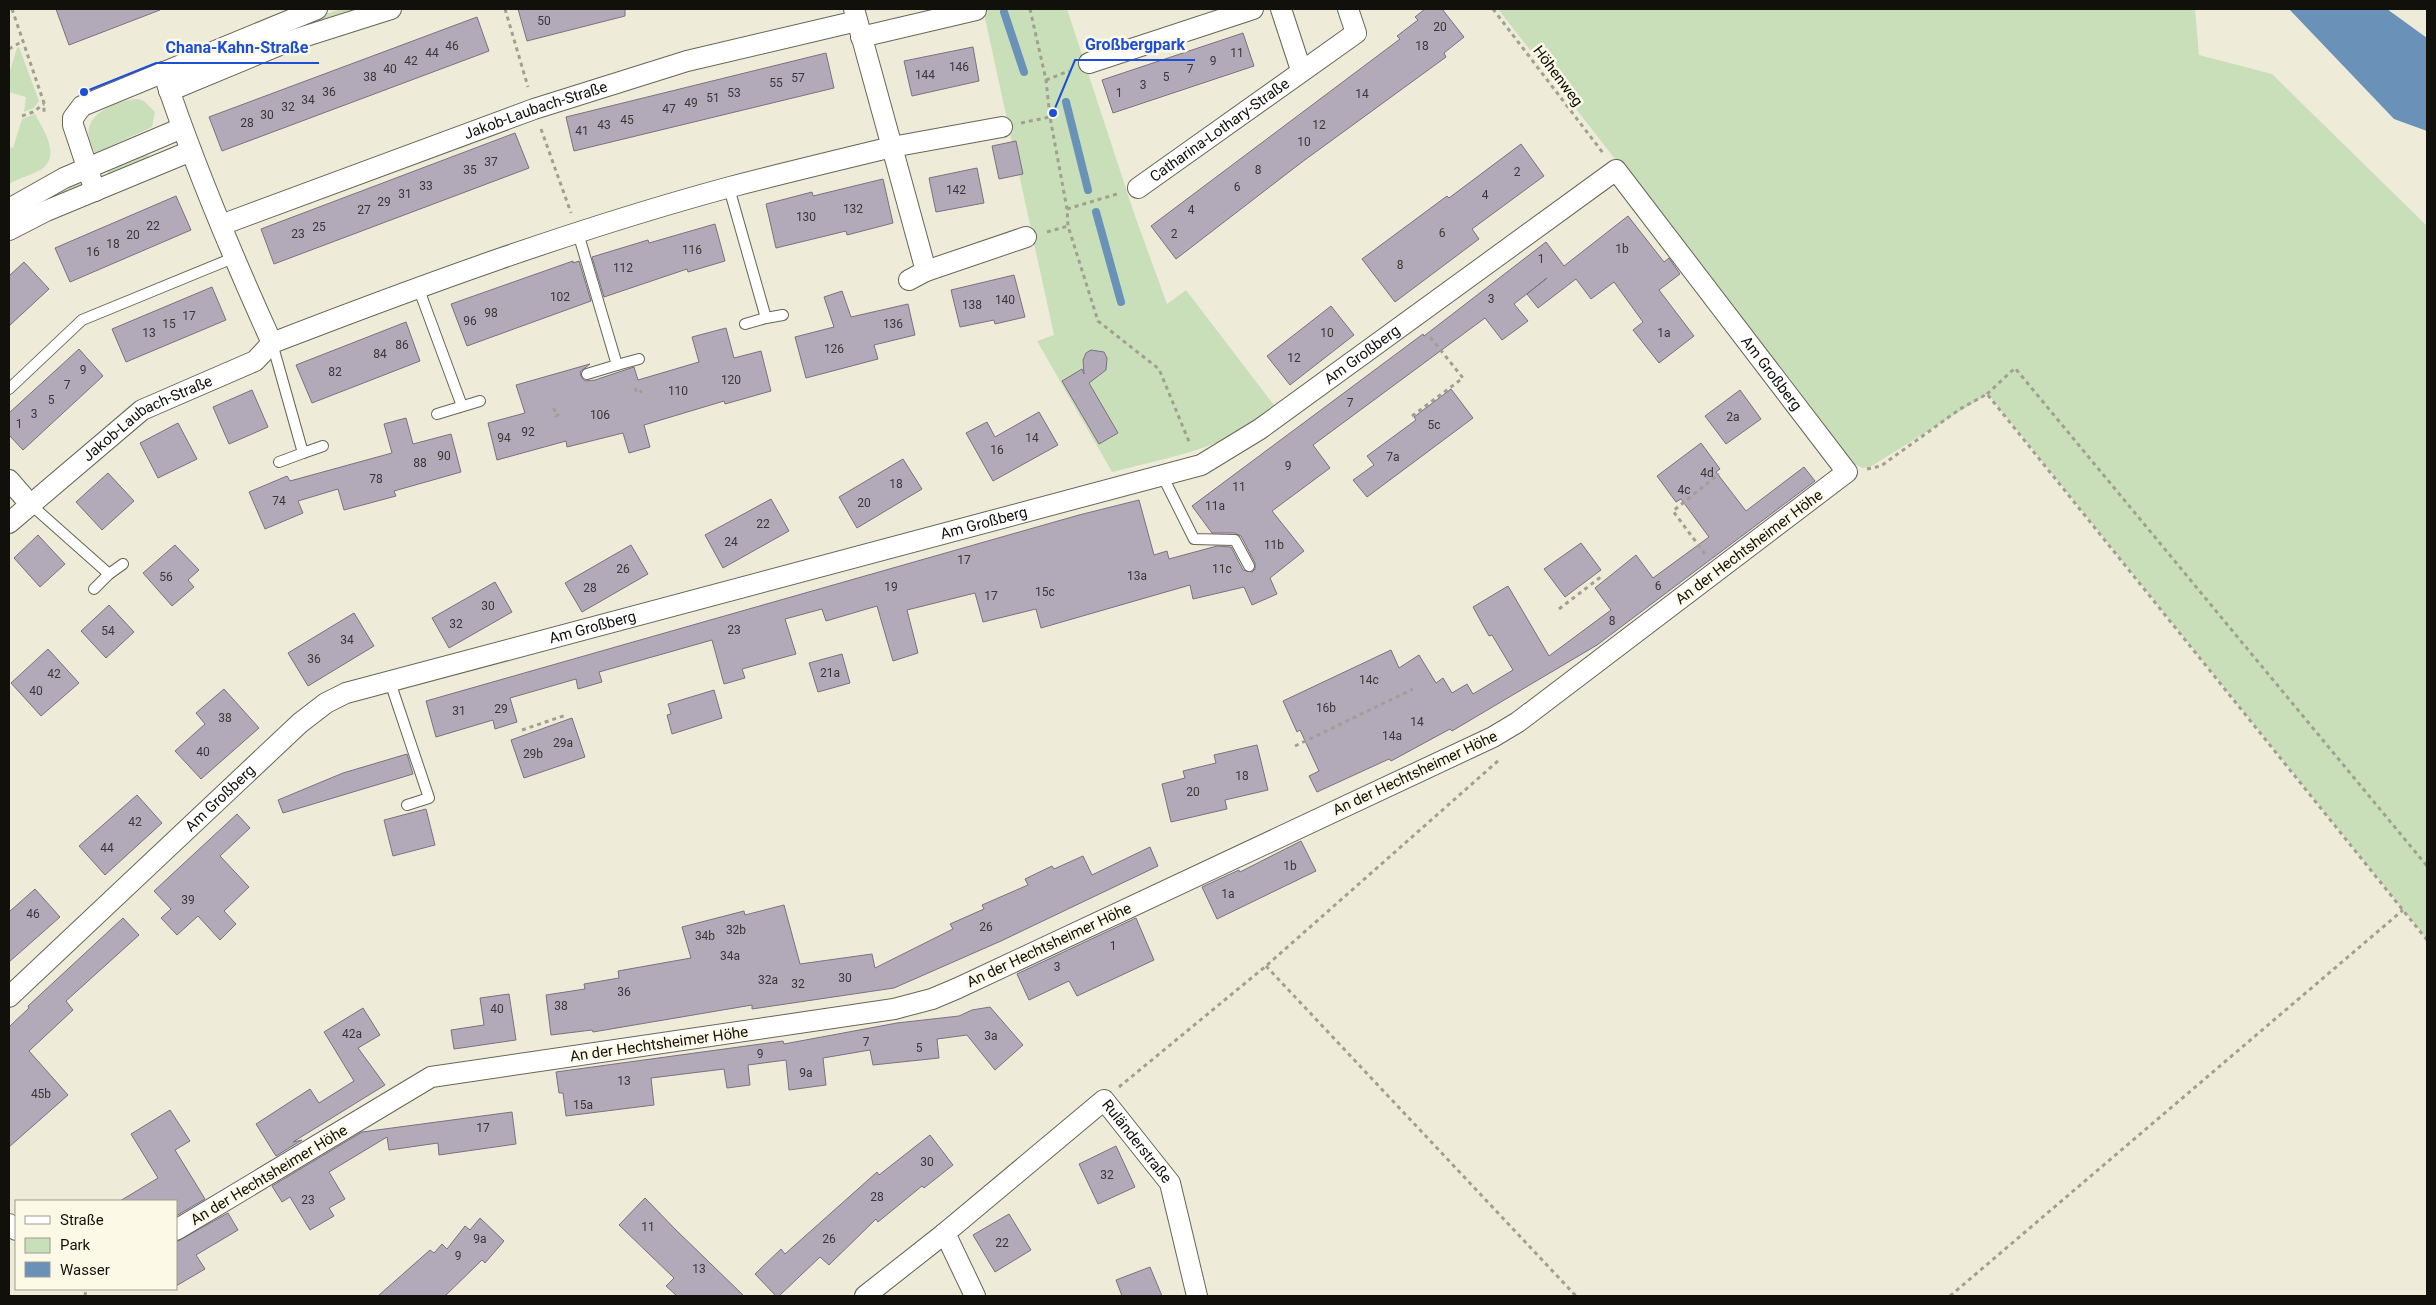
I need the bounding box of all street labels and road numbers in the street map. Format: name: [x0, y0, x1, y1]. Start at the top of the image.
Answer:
street label: Höhenweg: [1529, 42, 1587, 110]
street label: Catharina-Lothary-Straße: [1146, 74, 1293, 186]
street label: Jakob-Laubach-Straße: [462, 78, 610, 143]
street label: Am Großberg: [1321, 321, 1403, 388]
street label: Am Großberg: [1737, 332, 1806, 414]
street label: Jakob-Laubach-Straße: [79, 372, 215, 465]
street label: An der Hechtsheimer Höhe: [1672, 486, 1826, 608]
street label: Am Großberg: [938, 503, 1029, 543]
street label: Am Großberg: [547, 607, 638, 647]
street label: An der Hechtsheimer Höhe: [1330, 727, 1500, 819]
street label: Am Großberg: [182, 761, 259, 835]
street label: An der Hechtsheimer Höhe: [964, 899, 1134, 991]
street label: An der Hechtsheimer Höhe: [569, 1023, 749, 1065]
street label: Ruländerstraße: [1098, 1096, 1176, 1187]
street label: An der Hechtsheimer Höhe: [187, 1121, 351, 1229]

